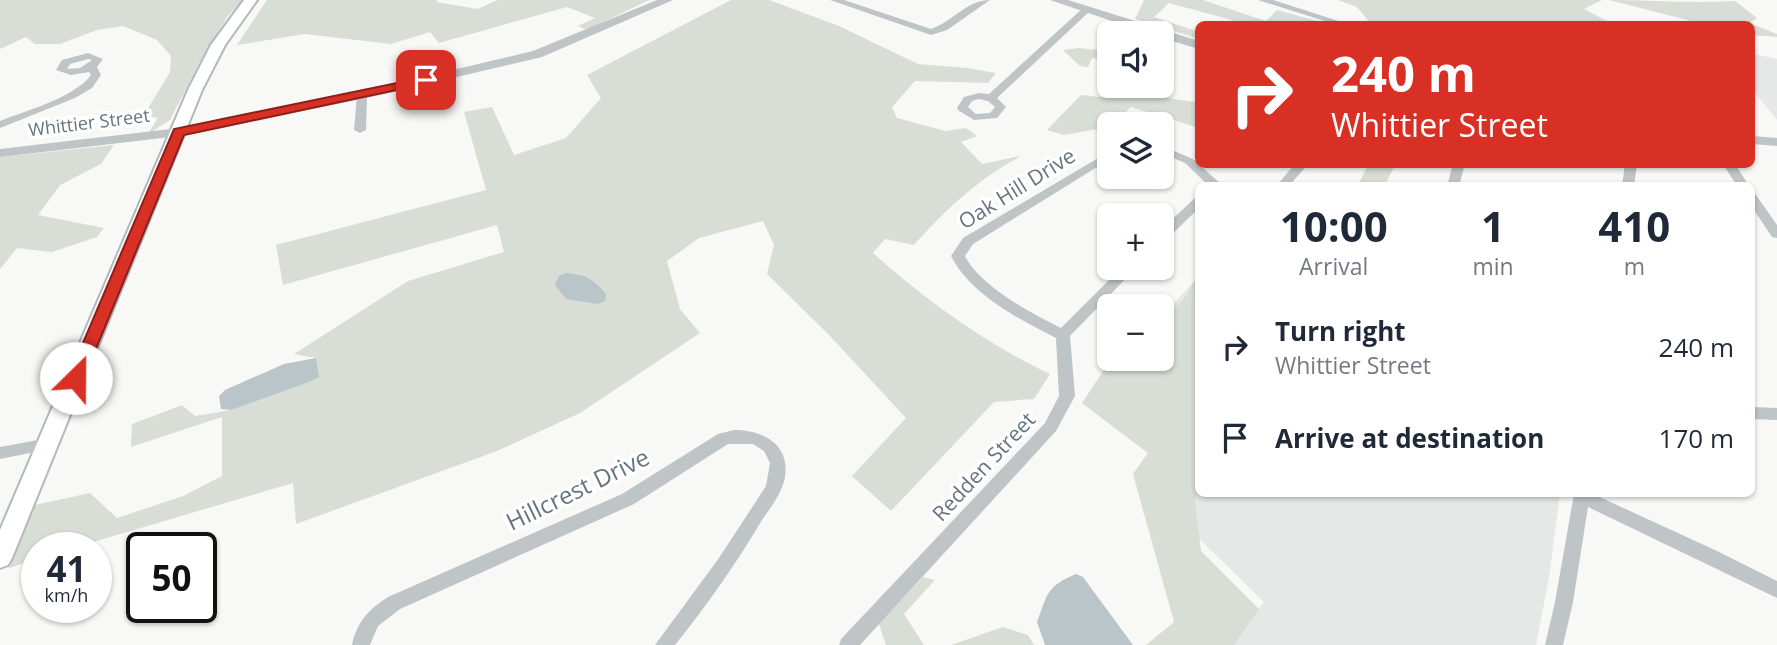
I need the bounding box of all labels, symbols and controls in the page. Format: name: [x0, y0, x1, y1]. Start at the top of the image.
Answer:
map controls: [1097, 21, 1174, 371]
button: sound: [1097, 21, 1174, 98]
text: 240 m: [1331, 40, 1476, 106]
icon: right: [1216, 49, 1307, 140]
pin: [396, 50, 456, 110]
icon: arrive: [407, 61, 445, 99]
street label: Whittier Street: [27, 103, 151, 141]
text: Whittier Street: [1331, 103, 1548, 146]
button: layers: [1097, 112, 1174, 189]
street label: Oak Hill Drive: [953, 141, 1080, 235]
text: 10:00: [1280, 197, 1388, 254]
text: 1: [1481, 197, 1505, 254]
text: 410: [1598, 197, 1670, 254]
button: +: [1097, 203, 1174, 280]
text: Arrival: [1299, 250, 1368, 282]
text: min: [1472, 250, 1514, 282]
text: m: [1624, 250, 1645, 282]
button: −: [1097, 294, 1174, 371]
text: Turn right: [1275, 313, 1406, 349]
icon: right: [1216, 328, 1254, 366]
text: 240 m: [1659, 329, 1734, 365]
position arrow: [39, 341, 113, 415]
text: Whittier Street: [1275, 349, 1431, 381]
street label: Redden Street: [926, 406, 1041, 527]
icon: arrive: [1216, 419, 1254, 457]
text: Arrive at destination: [1275, 420, 1544, 456]
text: 170 m: [1659, 420, 1734, 456]
street label: Hillcrest Drive: [500, 440, 655, 538]
speed limit sign: 50: [126, 532, 217, 623]
text: 41: [46, 545, 87, 592]
text: km/h: [45, 583, 88, 607]

